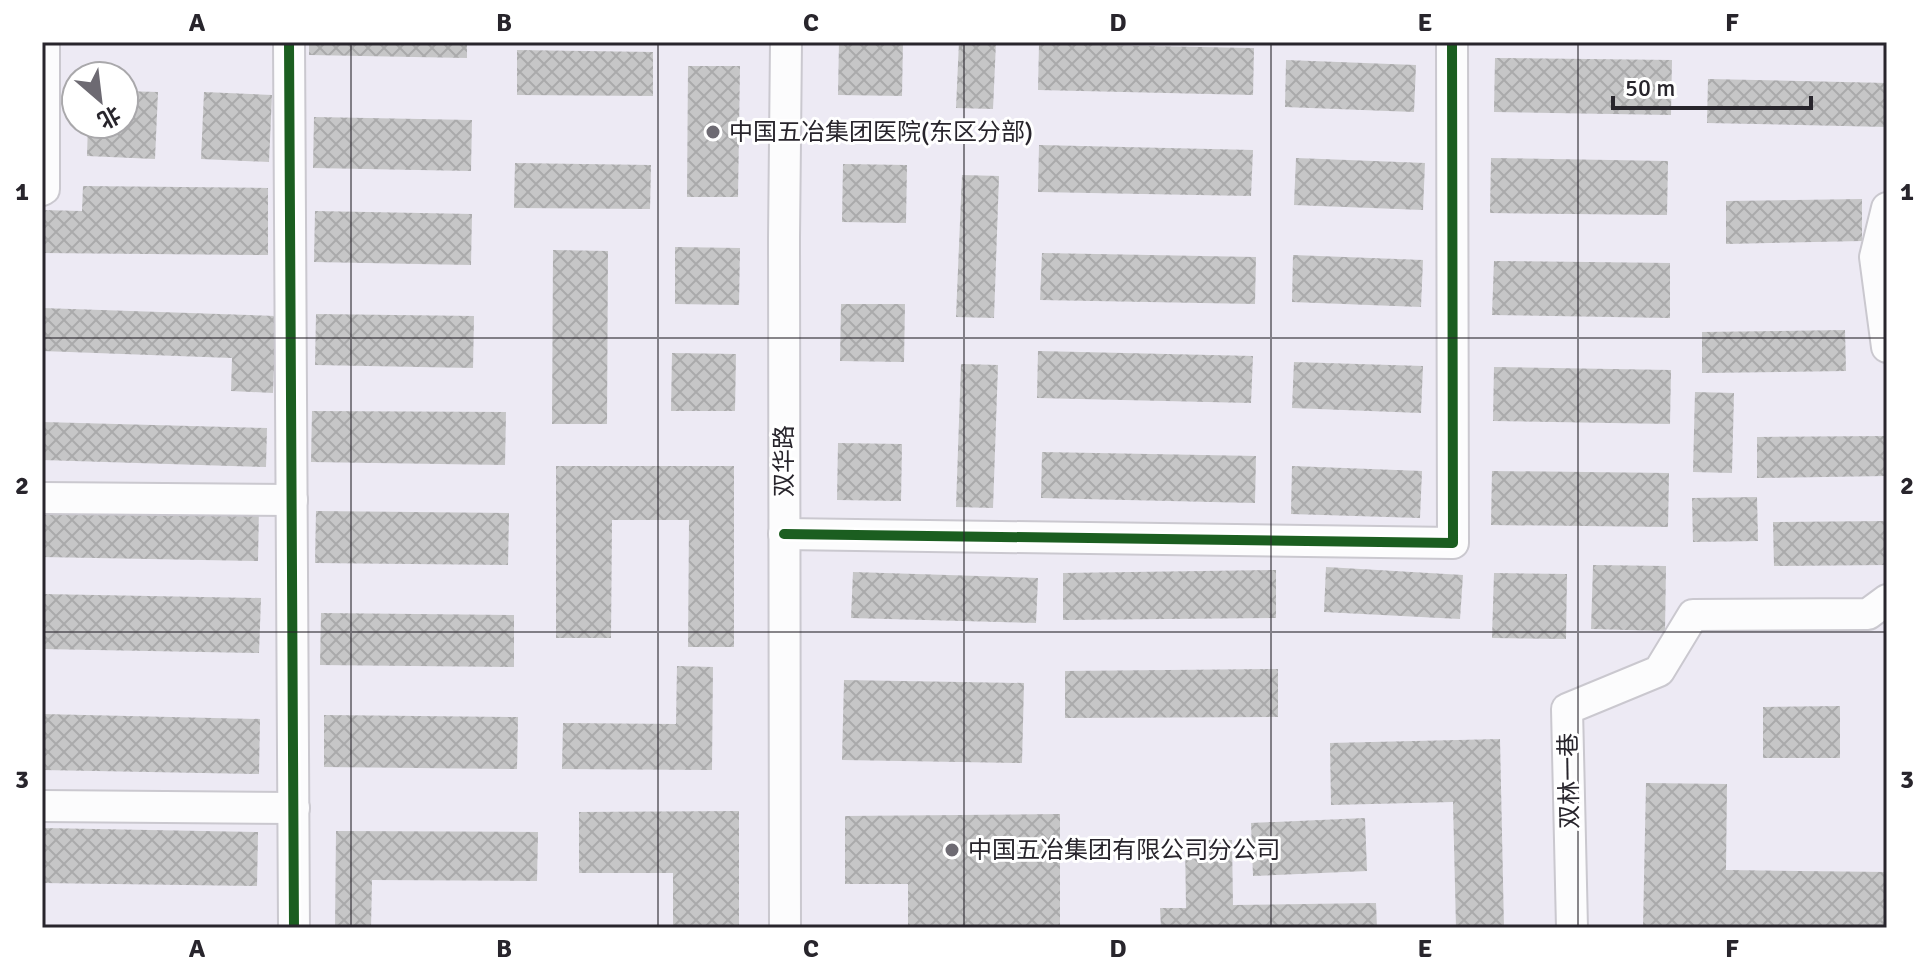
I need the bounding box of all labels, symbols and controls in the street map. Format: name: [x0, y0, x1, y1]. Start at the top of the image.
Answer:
text: A: [189, 7, 206, 39]
text: B: [496, 7, 512, 39]
text: C: [803, 7, 819, 39]
text: D: [1109, 7, 1127, 39]
text: E: [1418, 7, 1432, 39]
text: F: [1725, 7, 1739, 39]
north arrow: [60, 60, 140, 140]
scale bar: [1613, 60, 1811, 110]
text: 50 m: [1625, 73, 1675, 103]
text: 北: [93, 100, 125, 134]
place label: 中国五冶集团医院(东区分部): [729, 117, 1033, 147]
marker: 中国五冶集团医院(东区分部): [704, 123, 722, 141]
text: 1: [15, 176, 29, 208]
text: 1: [1900, 176, 1914, 208]
street label: 双华路: [769, 425, 799, 497]
text: 2: [15, 470, 29, 502]
text: 2: [1900, 470, 1914, 502]
street label: 双林一巷: [1553, 733, 1585, 829]
text: 3: [15, 764, 29, 796]
text: 3: [1900, 764, 1914, 796]
place label: 中国五冶集团有限公司分公司: [968, 835, 1280, 865]
marker: 中国五冶集团有限公司分公司: [943, 841, 961, 859]
text: A: [189, 933, 206, 965]
text: B: [496, 933, 512, 965]
text: C: [803, 933, 819, 965]
text: D: [1109, 933, 1127, 965]
text: E: [1418, 933, 1432, 965]
text: F: [1725, 933, 1739, 965]

